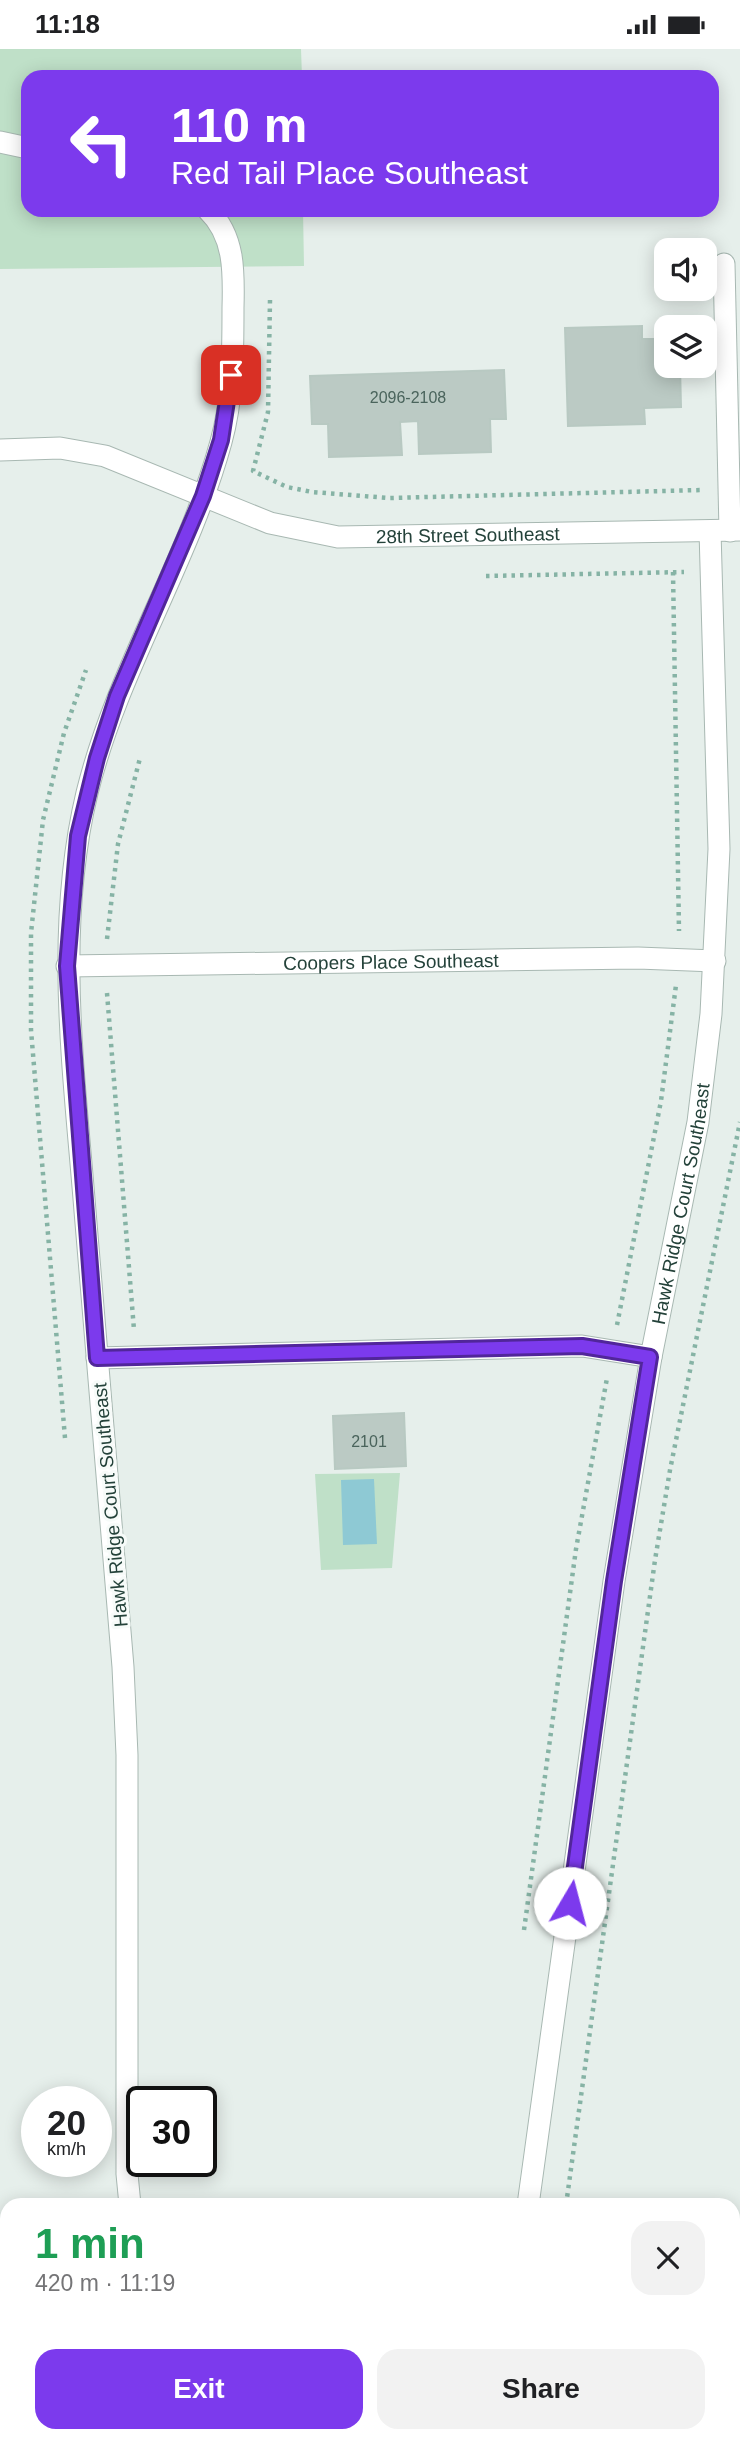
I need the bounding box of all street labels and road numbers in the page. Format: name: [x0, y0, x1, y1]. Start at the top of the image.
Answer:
street label: 28th Street Southeast: [376, 523, 561, 547]
street label: Coopers Place Southeast: [283, 950, 500, 974]
street label: Hawk Ridge Court Southeast: [648, 1081, 714, 1326]
street label: Hawk Ridge Court Southeast: [89, 1381, 132, 1628]

